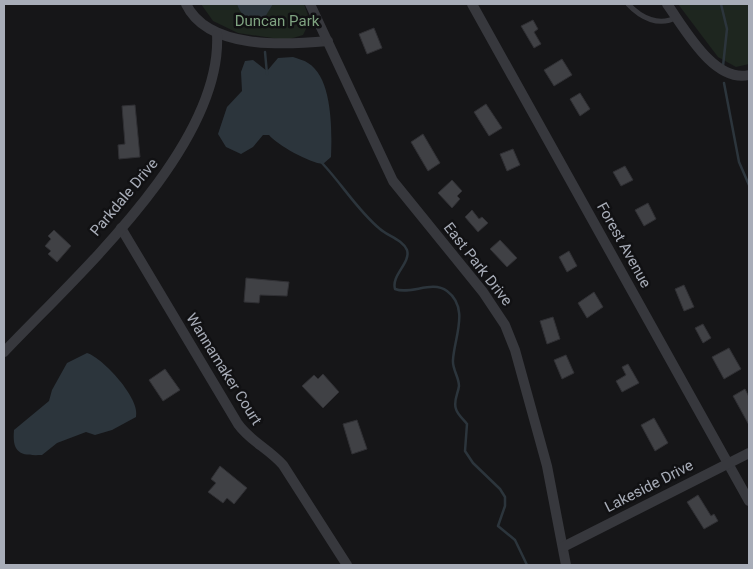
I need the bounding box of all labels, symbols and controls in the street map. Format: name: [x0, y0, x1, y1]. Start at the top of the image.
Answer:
park label: Duncan Park: [235, 12, 320, 30]
street label: Parkdale Drive: [86, 155, 162, 239]
street label: Forest Avenue: [593, 199, 655, 291]
street label: East Park Drive: [440, 219, 516, 309]
street label: Wannamaker Court: [182, 310, 266, 428]
street label: Lakeside Drive: [602, 456, 696, 516]

